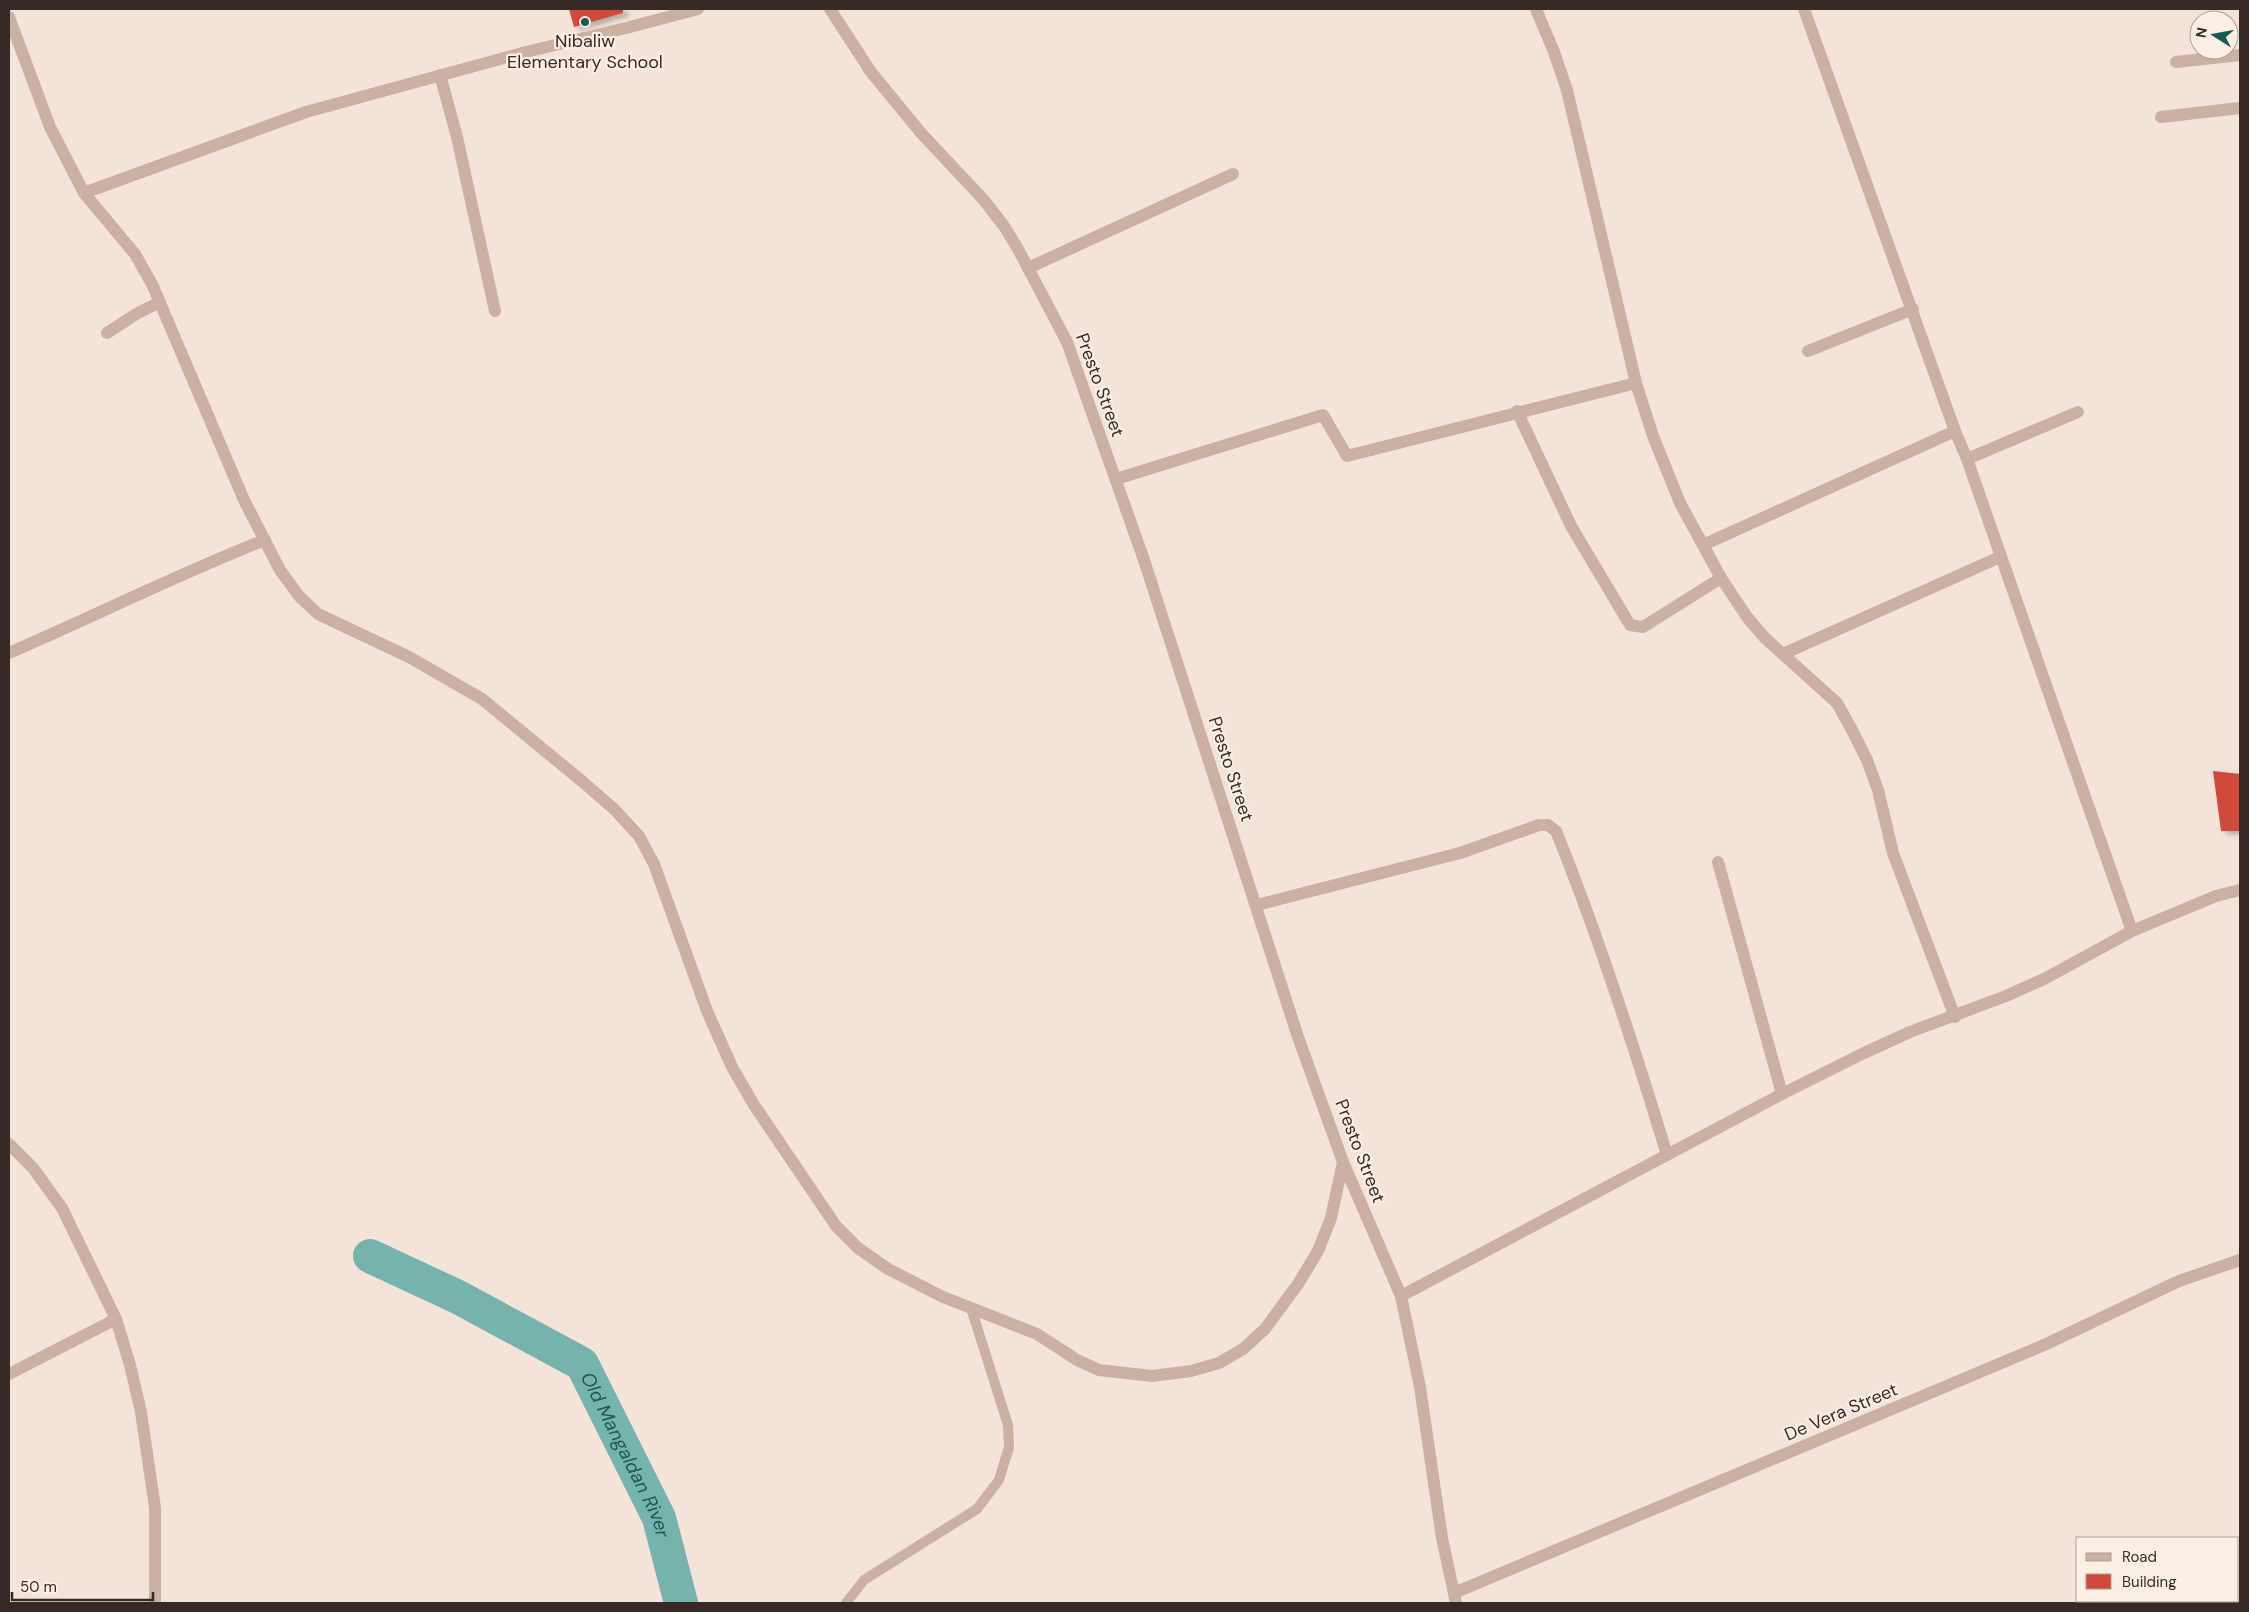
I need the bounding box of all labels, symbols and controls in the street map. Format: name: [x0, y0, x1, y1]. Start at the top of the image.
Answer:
north arrow: [2189, 10, 2239, 60]
marker: Nibaliw Elementary School: [579, 16, 591, 28]
text: N: [2191, 26, 2211, 39]
place label: Nibaliw Elementary School: [507, 29, 663, 74]
street label: Presto Street: [1070, 330, 1130, 440]
street label: Presto Street: [1203, 714, 1259, 824]
street label: Presto Street: [1329, 1096, 1391, 1206]
water label: Old Mangaldan River: [575, 1368, 676, 1541]
street label: De Vera Street: [1781, 1377, 1901, 1447]
legend: [2076, 1537, 2239, 1602]
text: Road: [2122, 1547, 2157, 1567]
scale bar: [12, 1570, 154, 1602]
text: Building: [2122, 1572, 2177, 1592]
text: 50 m: [20, 1577, 57, 1597]

